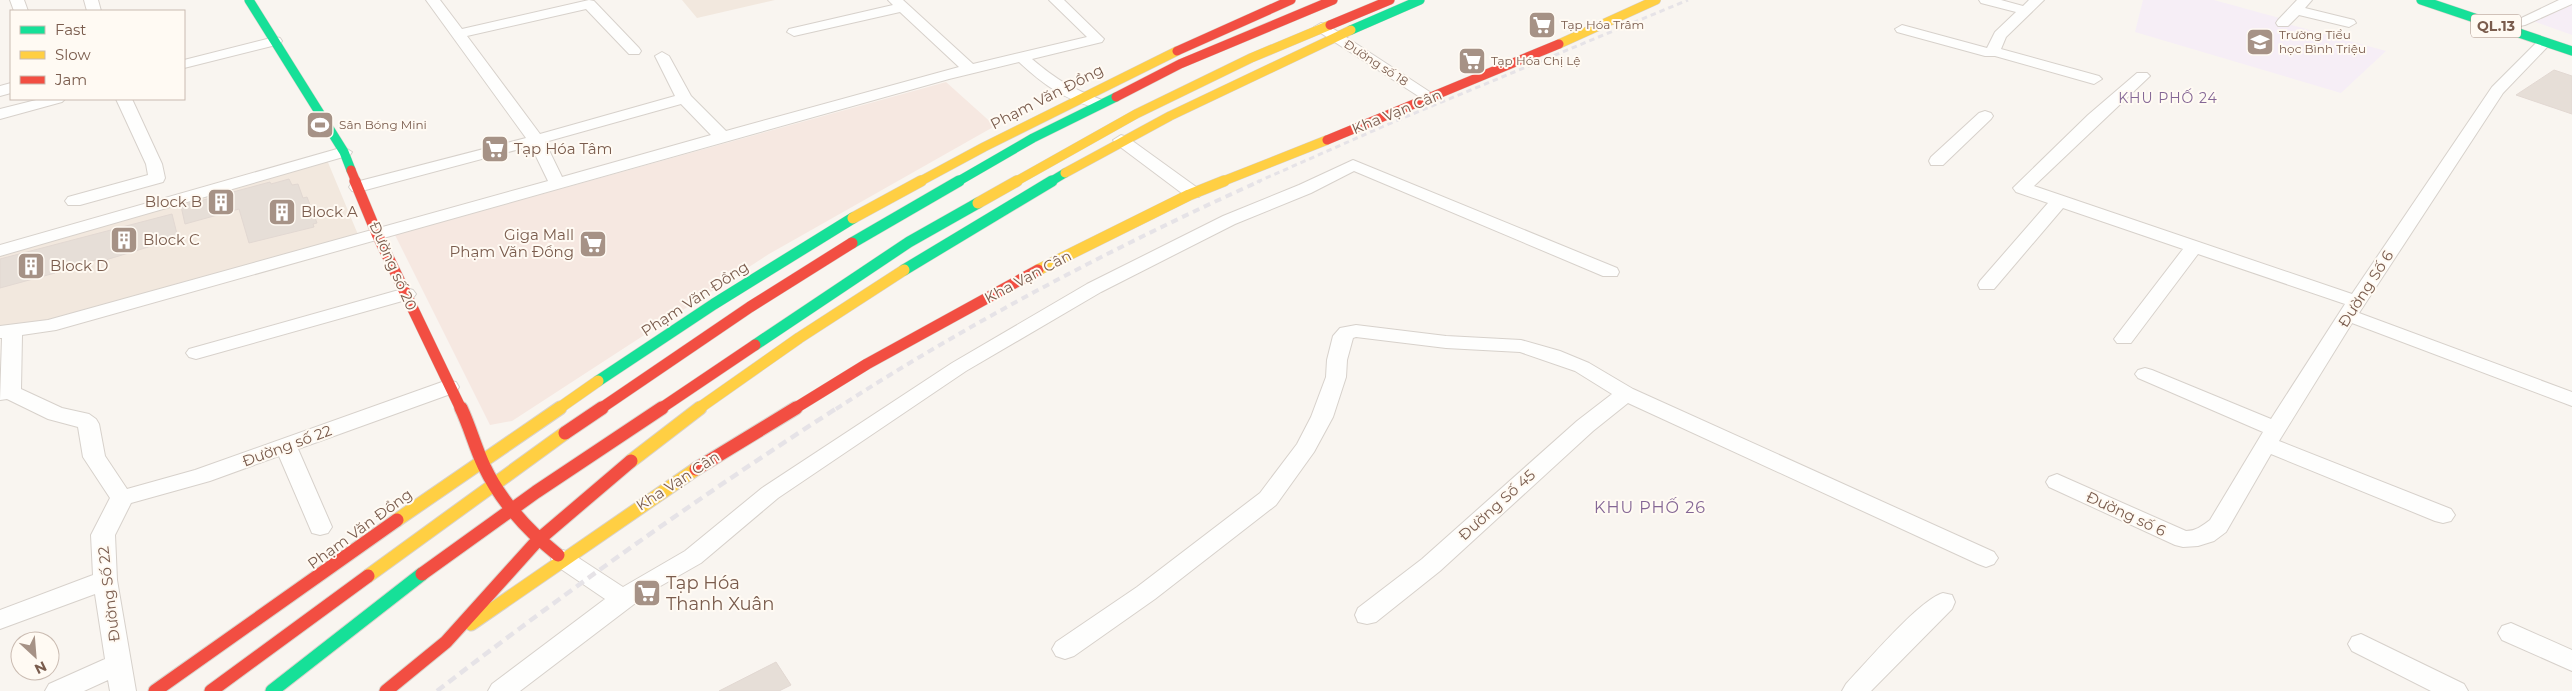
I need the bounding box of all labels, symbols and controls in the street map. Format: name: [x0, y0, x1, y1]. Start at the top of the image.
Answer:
legend: [10, 10, 185, 100]
supermarket icon: Tạp Hóa Trâm: [1527, 10, 1557, 40]
road number: QL.13: [2471, 15, 2521, 38]
place label: Tạp Hóa Trâm: [1561, 17, 1644, 32]
text: Fast: [55, 20, 86, 39]
school or university icon: Trường Tiểu học Bình Triệu: [2245, 27, 2275, 57]
place label: Trường Tiểu học Bình Triệu: [2279, 27, 2366, 56]
street label: Đường số 18: [1341, 36, 1411, 89]
text: Slow: [55, 45, 91, 64]
supermarket icon: Tạp Hóa Chị Lệ: [1457, 46, 1487, 76]
place label: Tạp Hóa Chị Lệ: [1491, 53, 1581, 68]
street label: Phạm Văn Đồng: [987, 60, 1107, 133]
text: Jam: [54, 70, 87, 89]
street label: Kha Vạn Cân: [1349, 85, 1445, 138]
district label: KHU PHỐ 24: [2118, 88, 2218, 107]
sports icon: Sân Bóng Mini: [305, 110, 335, 140]
place label: Sân Bóng Mini: [339, 117, 427, 132]
supermarket icon: Tạp Hóa Tâm: [480, 134, 510, 164]
place label: Tạp Hóa Tâm: [514, 139, 612, 158]
building icon: Block B: [206, 187, 236, 217]
place label: Block B: [145, 192, 202, 211]
building icon: Block A: [267, 197, 297, 227]
place label: Block A: [301, 202, 358, 221]
street label: Đường số 20: [365, 218, 422, 313]
building icon: Block C: [109, 225, 139, 255]
place label: Giga Mall Phạm Văn Đồng: [450, 225, 574, 261]
supermarket icon: Giga Mall Phạm Văn Đồng: [578, 229, 608, 259]
place label: Block C: [143, 230, 200, 249]
street label: Kha Vạn Cân: [981, 246, 1074, 307]
street label: Đường Số 6: [2334, 247, 2397, 331]
building icon: Block D: [16, 251, 46, 281]
place label: Block D: [50, 256, 108, 275]
street label: Phạm Văn Đồng: [637, 257, 752, 340]
street label: Đường số 22: [240, 421, 334, 470]
street label: Kha Vạn Cân: [632, 447, 723, 515]
street label: Đường Số 45: [1454, 465, 1539, 544]
street label: Phạm Văn Đồng: [304, 484, 416, 573]
street label: Đường số 6: [2083, 487, 2169, 540]
district label: KHU PHỐ 26: [1594, 497, 1706, 517]
street label: Đường Số 22: [93, 545, 124, 643]
place label: Tạp Hóa Thanh Xuân: [666, 572, 774, 615]
supermarket icon: Tạp Hóa Thanh Xuân: [632, 578, 662, 608]
north arrow: [10, 631, 60, 681]
text: N: [32, 657, 50, 678]

